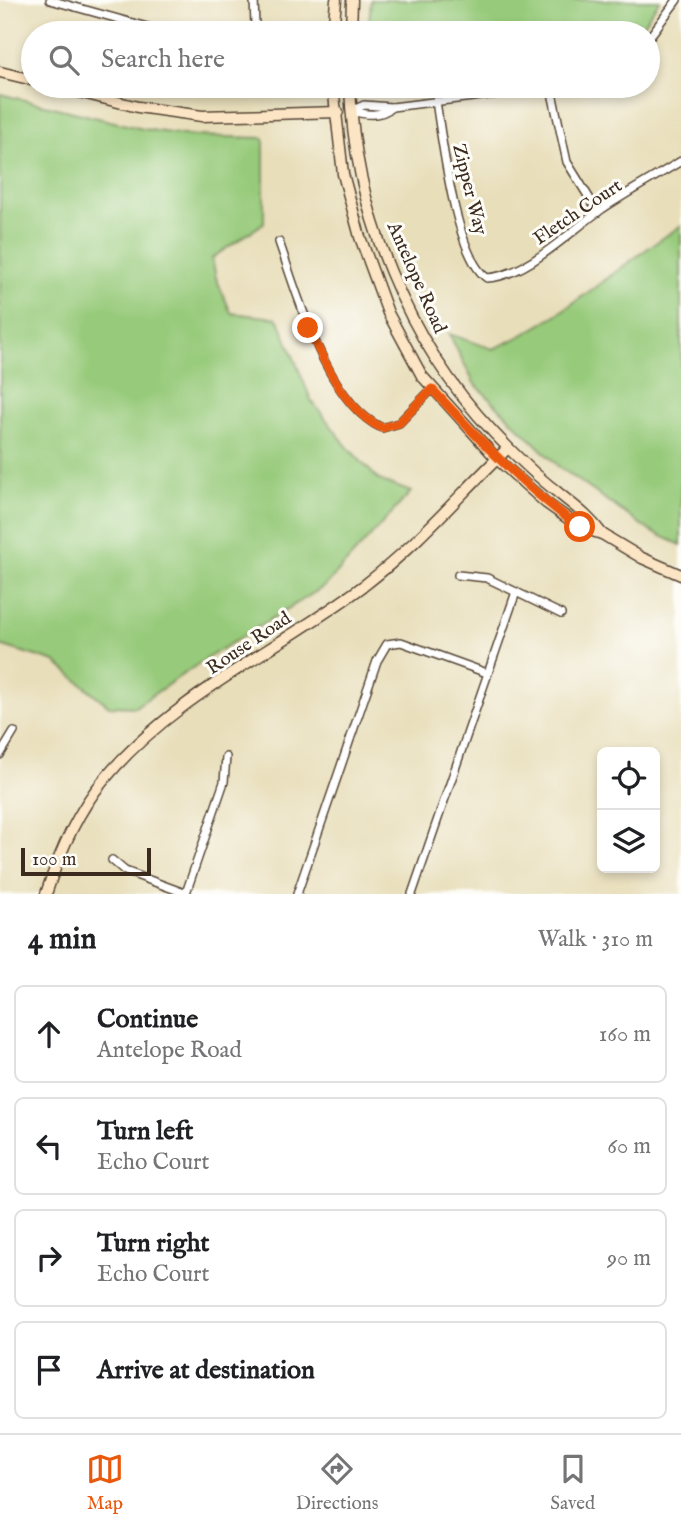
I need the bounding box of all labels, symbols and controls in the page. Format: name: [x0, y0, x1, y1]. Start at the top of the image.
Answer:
search box: [21, 21, 660, 98]
icon: search: [45, 41, 83, 79]
text: Search here: [101, 43, 225, 76]
street label: Zipper Way: [446, 141, 492, 238]
street label: Fletch Court: [529, 174, 627, 251]
street label: Antelope Road: [380, 217, 452, 338]
route end: [292, 312, 323, 343]
route start: [564, 511, 595, 542]
street label: Rouse Road: [202, 606, 297, 681]
map controls: [597, 747, 660, 873]
button: locate: [597, 747, 660, 810]
button: layers: [597, 810, 660, 873]
scale bar: [21, 845, 150, 877]
text: 100 m: [32, 848, 76, 872]
text: 4 min: [28, 921, 96, 959]
text: Walk · 310 m: [538, 925, 653, 954]
text: Continue: [97, 1003, 198, 1036]
icon: ahead: [30, 1015, 68, 1053]
text: 160 m: [599, 1020, 651, 1049]
text: Antelope Road: [97, 1036, 242, 1065]
text: Turn left: [97, 1115, 194, 1148]
icon: left: [30, 1127, 68, 1165]
text: 60 m: [607, 1132, 651, 1161]
text: Echo Court: [97, 1148, 209, 1177]
text: Turn right: [97, 1227, 210, 1260]
icon: right: [30, 1239, 68, 1277]
text: 90 m: [607, 1244, 651, 1273]
text: Echo Court: [97, 1260, 209, 1289]
icon: arrive: [30, 1351, 68, 1389]
text: Arrive at destination: [97, 1354, 315, 1387]
tab: Map: [86, 1450, 124, 1516]
tab: Directions: [296, 1450, 378, 1516]
tab: Saved: [550, 1450, 595, 1516]

